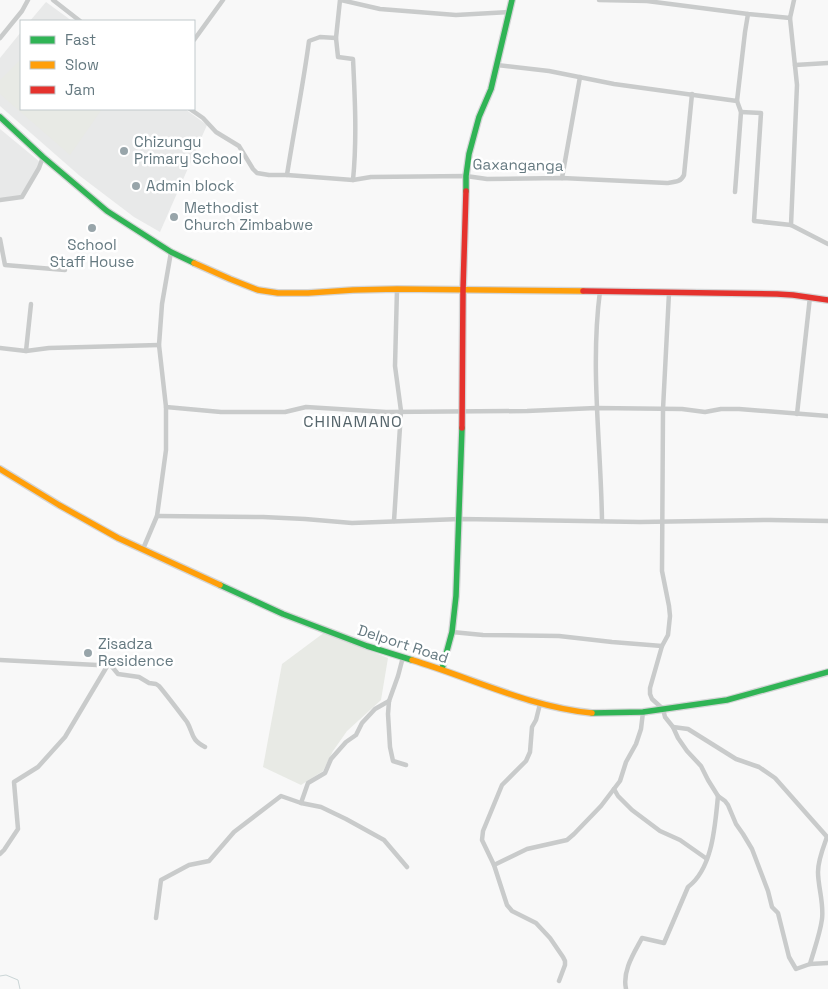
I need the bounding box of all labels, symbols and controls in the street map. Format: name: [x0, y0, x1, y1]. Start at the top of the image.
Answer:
legend: [20, 20, 195, 110]
text: Fast: [65, 30, 96, 49]
text: Slow: [65, 55, 99, 74]
text: Jam: [65, 80, 95, 99]
place label: Chizungu Primary School: [134, 132, 242, 168]
marker: Chizungu Primary School: [118, 145, 130, 157]
street label: Gaxanganga: [472, 154, 564, 175]
place label: Admin block: [146, 176, 234, 195]
marker: Admin block: [130, 180, 142, 192]
place label: Methodist Church Zimbabwe: [184, 198, 313, 234]
marker: Methodist Church Zimbabwe: [168, 211, 180, 223]
marker: School Staff House: [86, 222, 98, 234]
place label: School Staff House: [50, 235, 134, 271]
district label: CHINAMANO: [303, 411, 403, 432]
street label: Delport Road: [355, 620, 451, 667]
place label: Zisadza Residence: [98, 634, 174, 670]
marker: Zisadza Residence: [82, 647, 94, 659]

